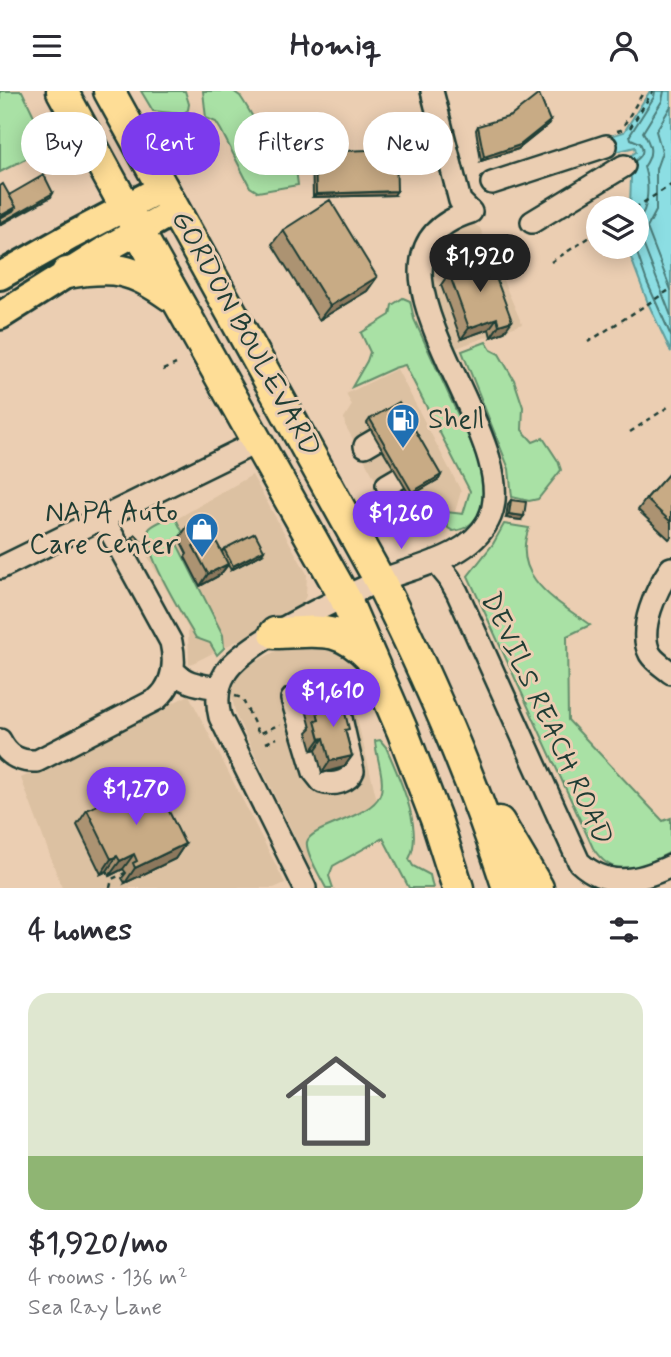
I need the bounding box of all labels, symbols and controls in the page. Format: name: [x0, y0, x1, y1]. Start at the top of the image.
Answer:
text: Homiq: [290, 25, 381, 67]
icon: menu: [28, 27, 66, 65]
icon: person: [605, 27, 643, 65]
chip: Buy: [21, 112, 107, 175]
chip: Rent: [121, 112, 220, 175]
chip: Filters: [234, 112, 349, 175]
chip: New: [363, 112, 453, 175]
map controls: [586, 196, 649, 259]
button: layers: [586, 196, 649, 259]
street label: GORDON BOULEVARD: [162, 204, 328, 464]
pin: $1,920: [423, 235, 537, 294]
text: $1,920: [445, 242, 515, 272]
fuel station icon: Shell: [384, 401, 422, 450]
place label: Shell: [428, 402, 484, 439]
pin: $1,260: [344, 491, 458, 551]
place label: NAPA Auto Care Center: [29, 495, 179, 564]
text: $1,260: [369, 499, 433, 529]
shop icon: NAPA Auto Care Center: [183, 510, 221, 559]
street label: DEVILS REACH ROAD: [471, 586, 621, 852]
pin: $1,610: [276, 669, 390, 729]
text: $1,610: [301, 677, 365, 707]
pin: $1,270: [79, 767, 193, 827]
text: $1,270: [103, 775, 169, 805]
text: 4 homes: [28, 911, 132, 950]
icon: filters: [605, 911, 643, 949]
icon: home: [273, 1038, 399, 1164]
text: $1,920/mo: [28, 1224, 168, 1263]
text: 4 rooms · 136 m²: [28, 1263, 188, 1293]
text: Sea Ray Lane: [28, 1293, 162, 1323]

